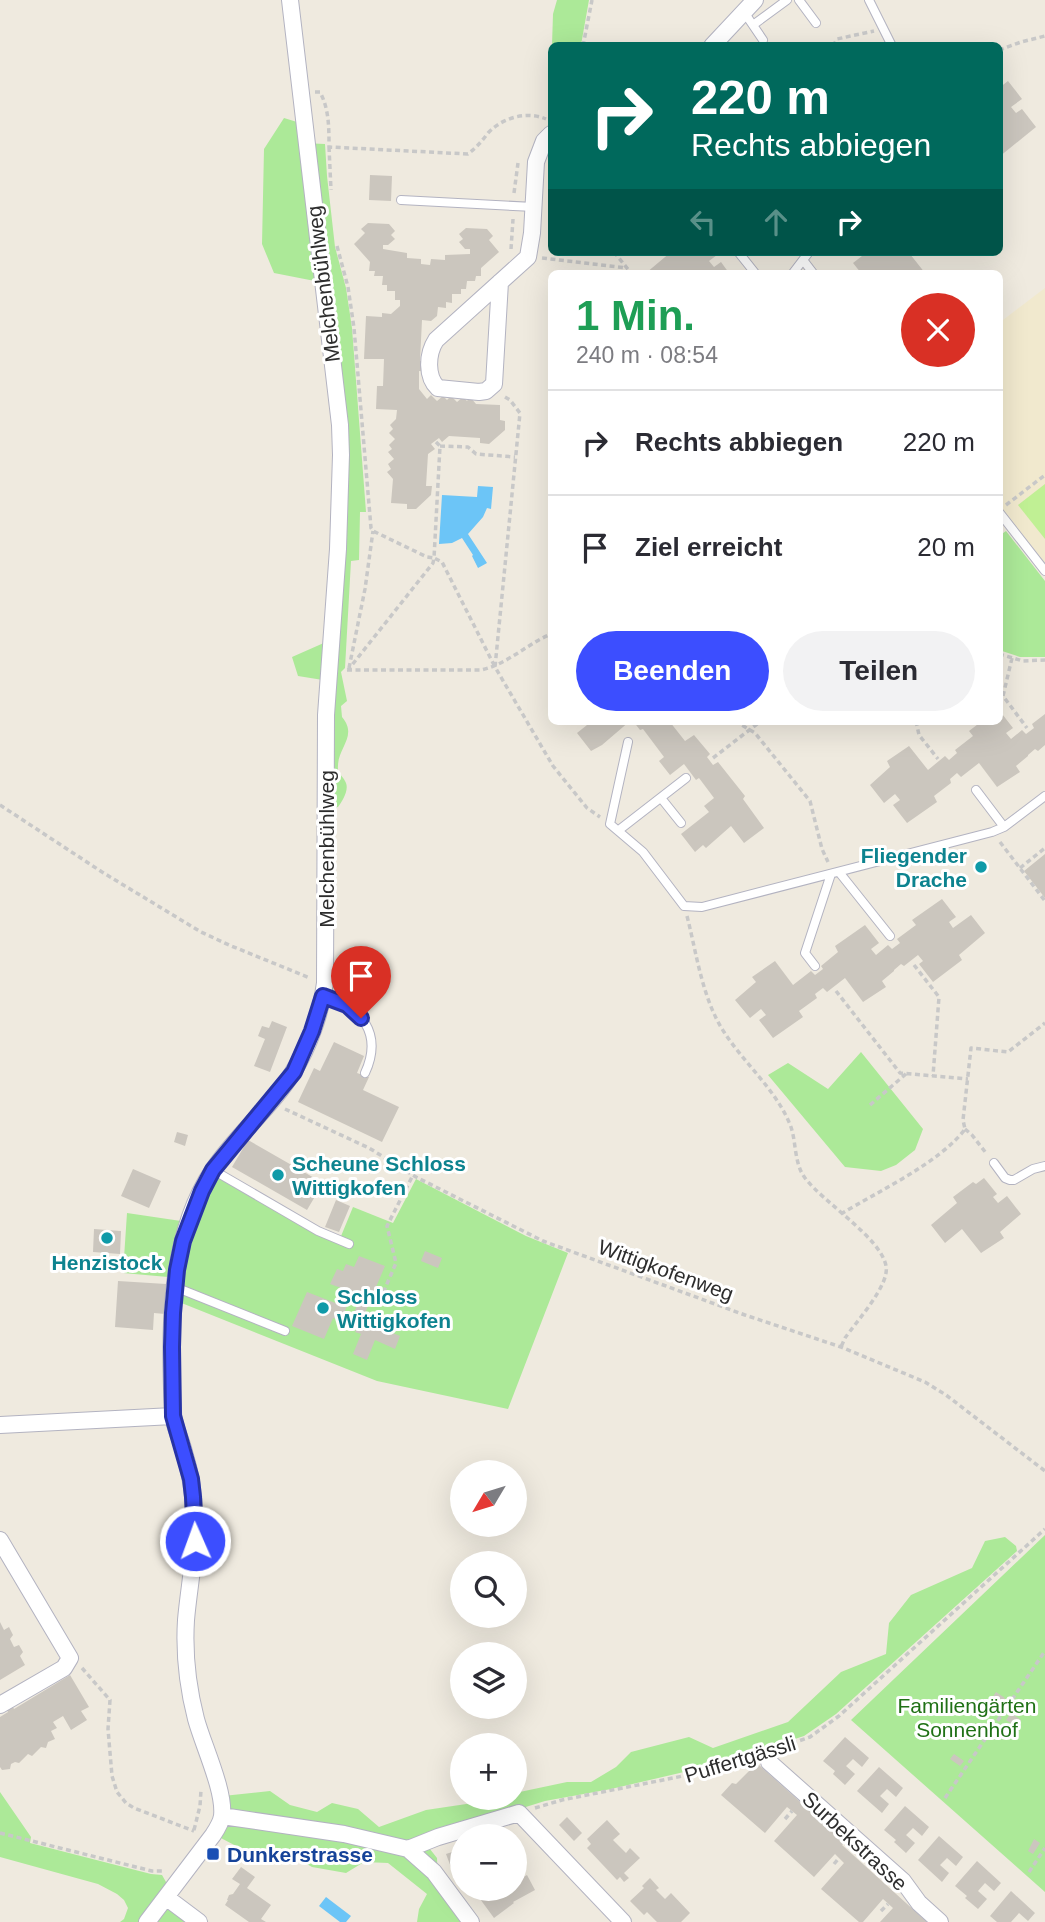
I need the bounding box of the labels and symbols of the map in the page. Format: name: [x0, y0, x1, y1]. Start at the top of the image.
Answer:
street label: Melchenbühlweg: [302, 204, 344, 364]
street label: Melchenbühlweg: [315, 770, 338, 928]
place label: Fliegender Drache: [861, 844, 967, 891]
marker: Fliegender Drache: [973, 859, 989, 875]
pin: [331, 946, 391, 1018]
place label: Scheune Schloss Wittigkofen: [292, 1152, 466, 1199]
marker: Scheune Schloss Wittigkofen: [270, 1167, 286, 1183]
marker: Henzistock: [99, 1230, 115, 1246]
street label: Wittigkofenweg: [595, 1235, 737, 1305]
place label: Henzistock: [52, 1251, 163, 1274]
place label: Schloss Wittigkofen: [337, 1285, 451, 1332]
marker: Schloss Wittigkofen: [315, 1300, 331, 1316]
north arrow: [450, 1460, 527, 1536]
position arrow: [158, 1504, 232, 1578]
park label: Familiengärten Sonnenhof: [898, 1694, 1036, 1741]
street label: Puffertgässli: [682, 1731, 798, 1787]
street label: Surbekstrasse: [798, 1787, 912, 1895]
place label: Dunkerstrasse: [227, 1843, 373, 1866]
marker: Dunkerstrasse: [205, 1846, 221, 1862]

